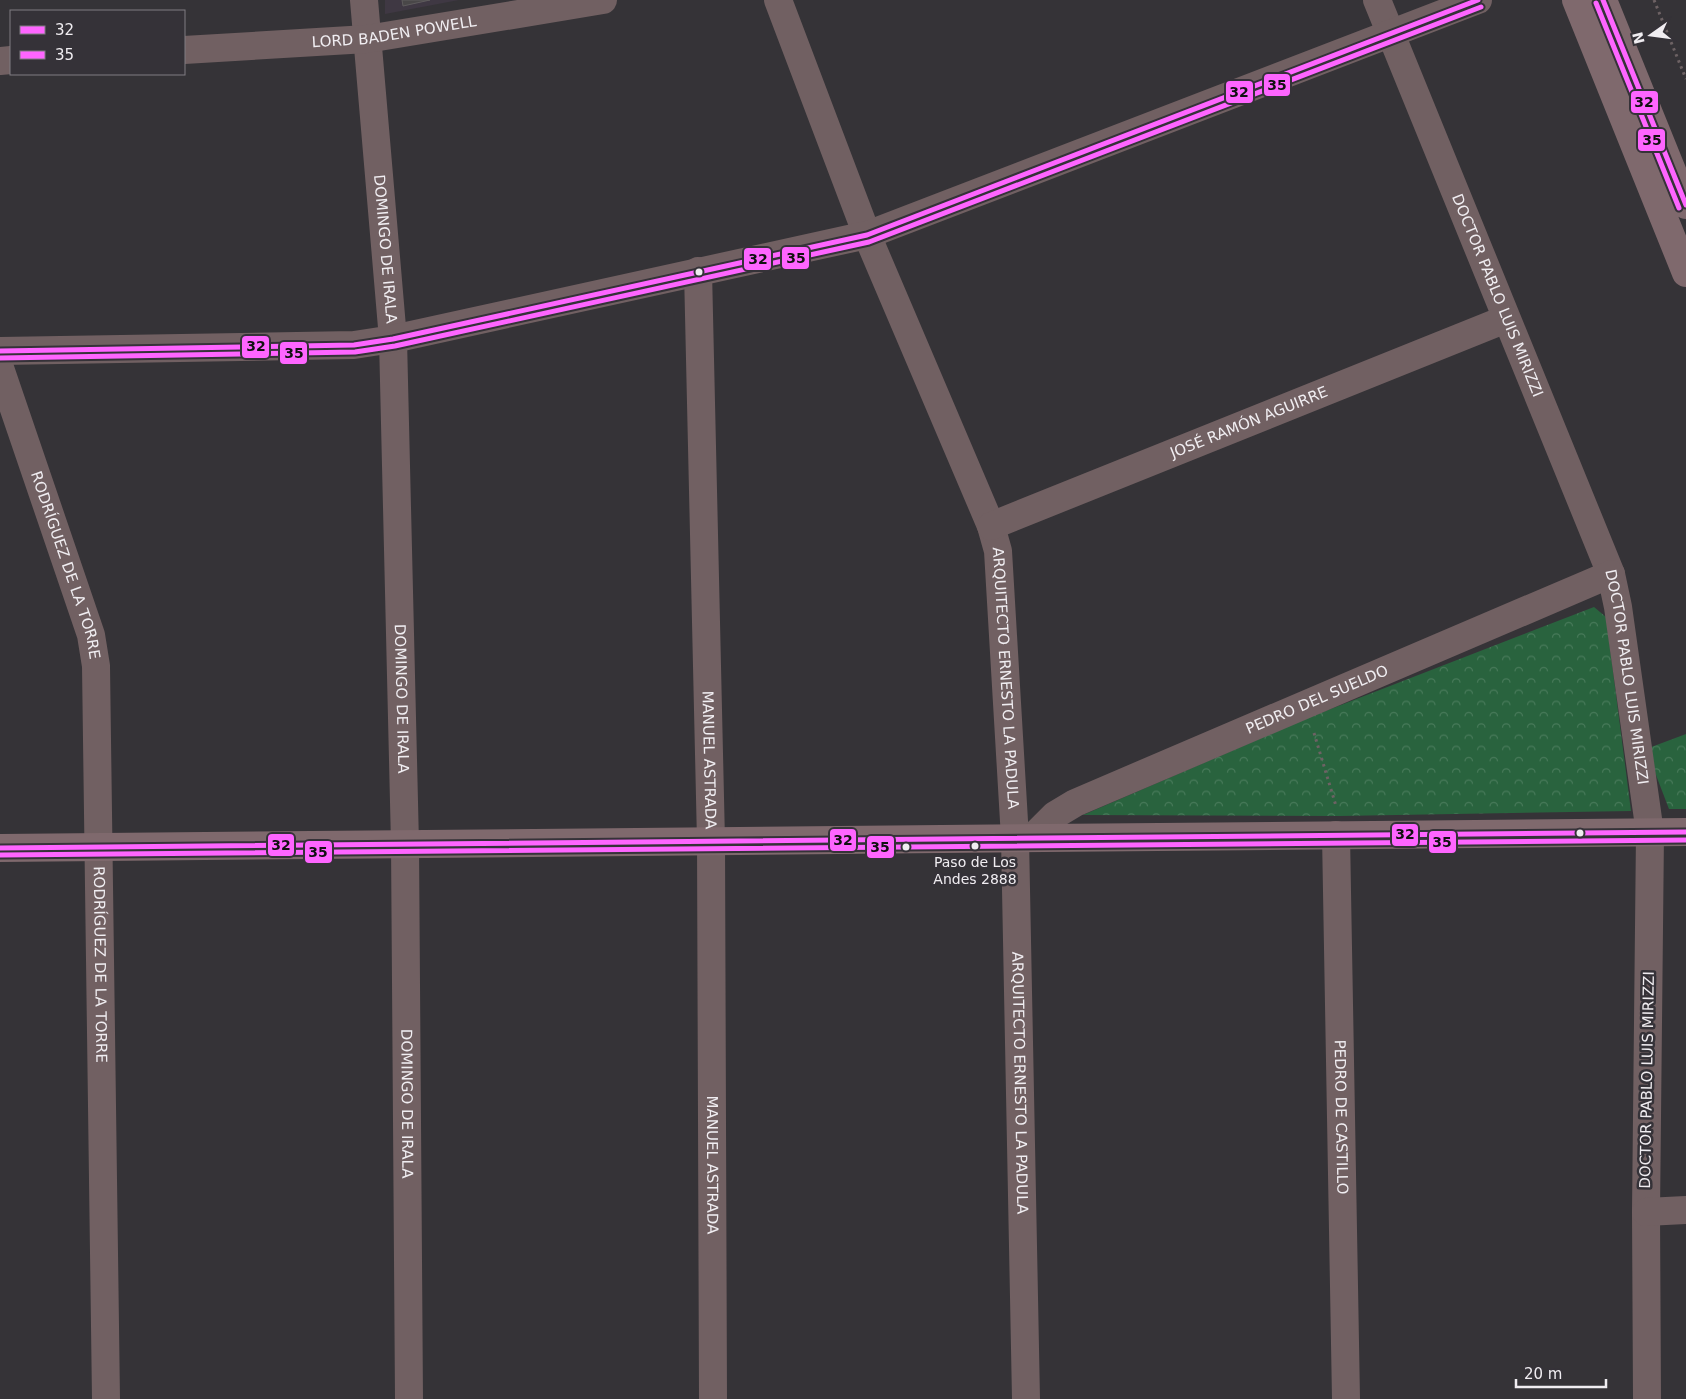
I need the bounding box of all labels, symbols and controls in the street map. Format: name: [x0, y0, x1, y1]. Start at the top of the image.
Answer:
legend: [10, 10, 185, 75]
north arrow: [1626, 10, 1676, 60]
street label: LORD BADEN POWELL: [311, 12, 478, 51]
text: 32: [55, 21, 74, 39]
text: N: [1629, 31, 1648, 46]
text: 35: [55, 46, 74, 64]
line badge: 35: [1263, 73, 1291, 97]
text: 35: [1267, 77, 1287, 93]
line badge: 32: [1225, 80, 1254, 104]
text: 32: [1229, 84, 1249, 100]
line badge: 32: [1630, 90, 1659, 114]
text: 32: [1634, 94, 1654, 110]
line badge: 35: [1637, 128, 1666, 152]
text: 35: [1642, 132, 1662, 148]
street label: DOMINGO DE IRALA: [370, 174, 401, 325]
street label: DOCTOR PABLO LUIS MIRIZZI: [1448, 191, 1547, 400]
line badge: 35: [781, 246, 810, 270]
line badge: 32: [743, 247, 772, 271]
text: 35: [786, 250, 806, 266]
text: 32: [748, 251, 768, 267]
unlabelled marker: [694, 267, 704, 277]
line badge: 32: [241, 335, 270, 359]
text: 32: [246, 338, 266, 354]
line badge: 35: [279, 341, 308, 365]
text: 35: [284, 345, 304, 361]
street label: JOSÉ RAMÓN AGUIRRE: [1167, 383, 1330, 462]
street label: RODRÍGUEZ DE LA TORRE: [27, 469, 104, 660]
street label: ARQUITECTO ERNESTO LA PADULA: [989, 547, 1022, 810]
street label: DOCTOR PABLO LUIS MIRIZZI: [1601, 567, 1652, 786]
street label: DOMINGO DE IRALA: [391, 624, 412, 774]
street label: PEDRO DEL SUELDO: [1243, 661, 1391, 738]
street label: MANUEL ASTRADA: [699, 690, 720, 830]
line badge: 32: [1391, 823, 1419, 847]
text: 32: [1395, 826, 1415, 842]
line badge: 32: [829, 828, 857, 852]
unlabelled marker: [1575, 828, 1585, 838]
line badge: 35: [1428, 830, 1457, 854]
text: 32: [833, 832, 853, 848]
line badge: 32: [267, 833, 295, 857]
text: 35: [1432, 834, 1452, 850]
line badge: 35: [866, 835, 895, 859]
text: 32: [271, 837, 291, 853]
text: 35: [870, 839, 890, 855]
line badge: 35: [304, 840, 333, 864]
marker: Paso de Los Andes 2888: [970, 841, 980, 851]
unlabelled marker: [901, 842, 911, 852]
text: 35: [308, 844, 328, 860]
place label: Paso de Los Andes 2888: [933, 854, 1017, 887]
street label: RODRÍGUEZ DE LA TORRE: [90, 866, 110, 1063]
street label: ARQUITECTO ERNESTO LA PADULA: [1008, 952, 1031, 1215]
street label: DOCTOR PABLO LUIS MIRIZZI: [1636, 971, 1658, 1189]
street label: DOMINGO DE IRALA: [397, 1029, 416, 1179]
street label: PEDRO DE CASTILLO: [1331, 1039, 1351, 1195]
street label: MANUEL ASTRADA: [703, 1095, 721, 1235]
scale bar: [1516, 1356, 1606, 1388]
text: 20 m: [1524, 1365, 1562, 1383]

